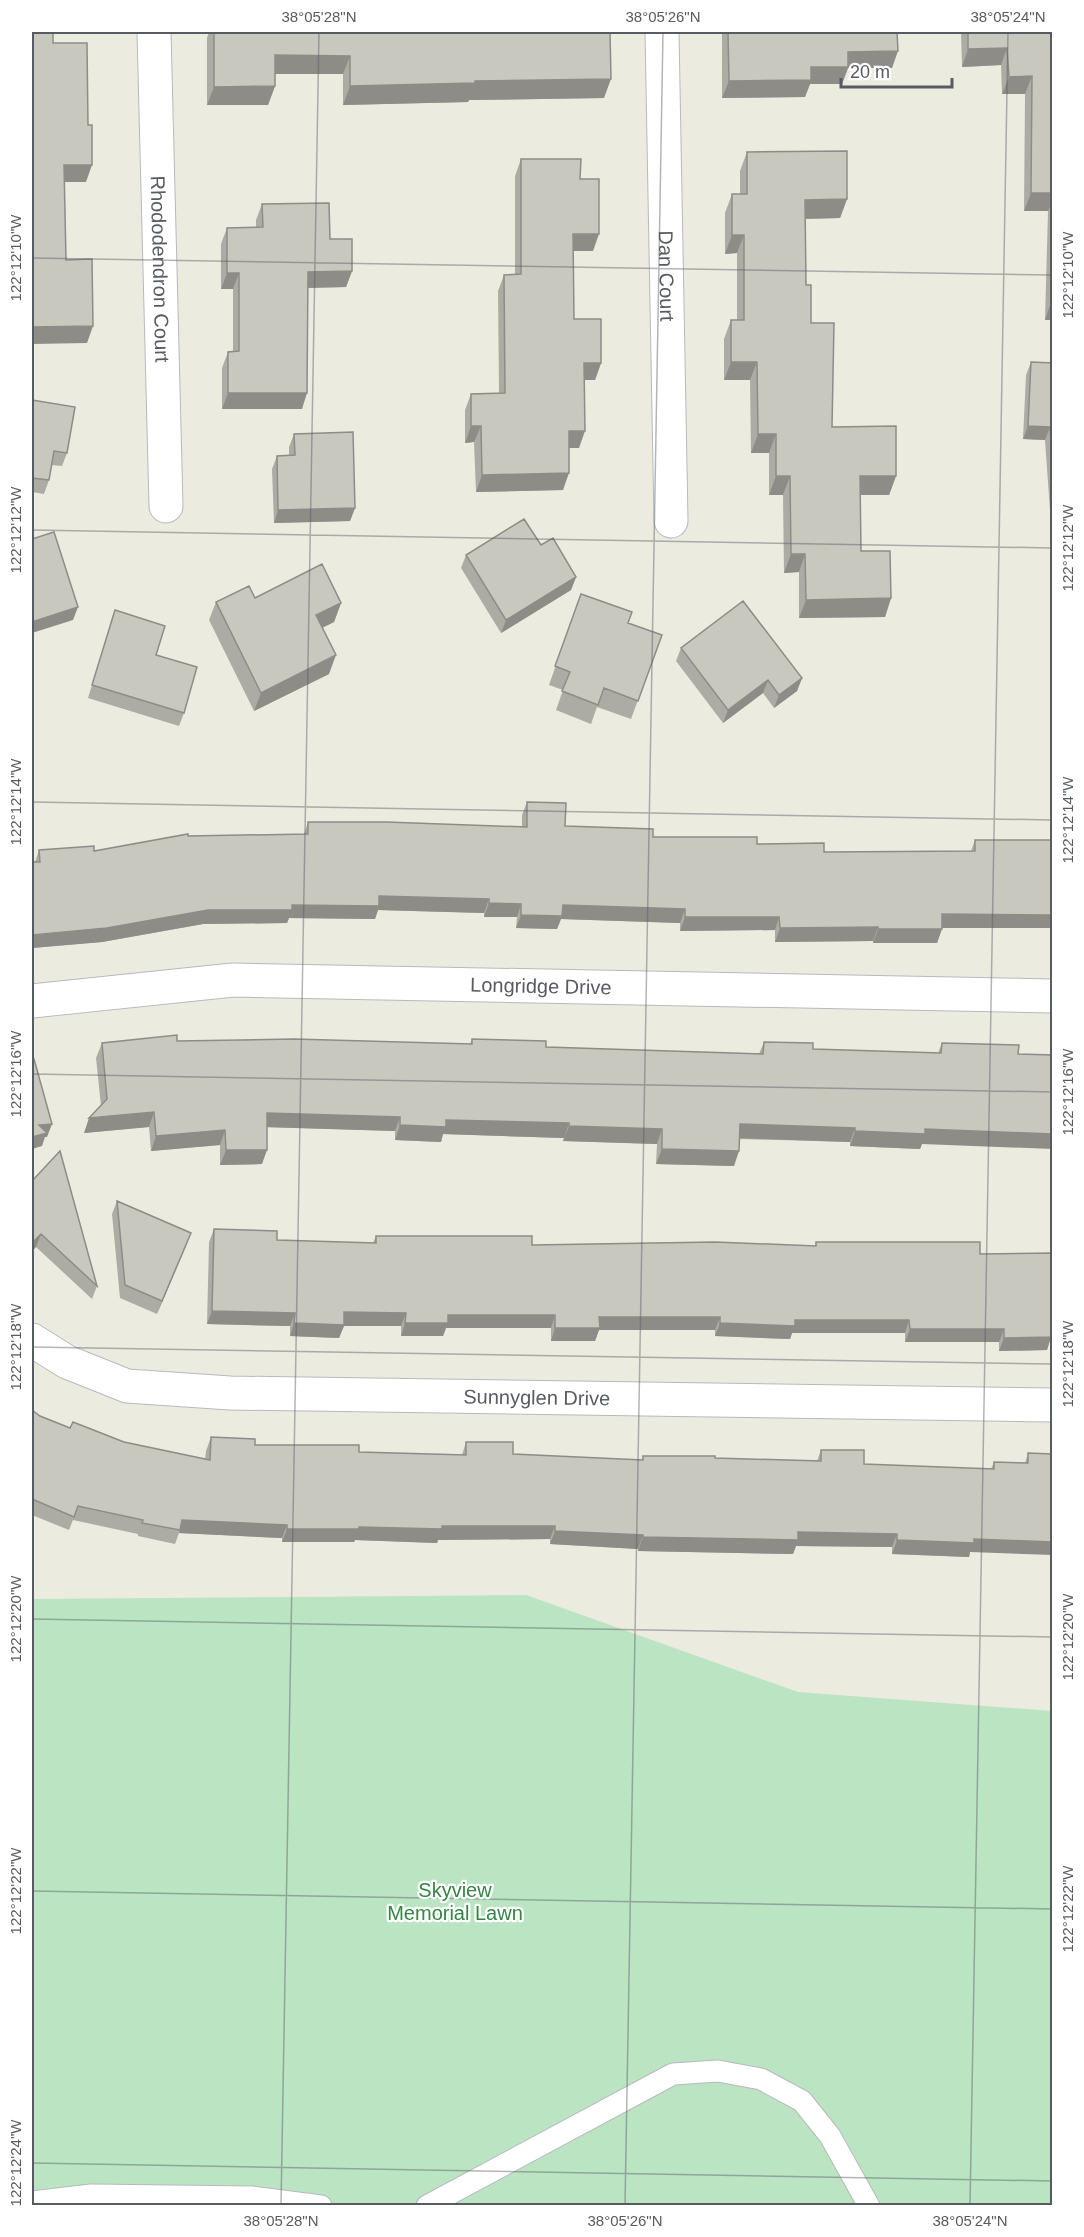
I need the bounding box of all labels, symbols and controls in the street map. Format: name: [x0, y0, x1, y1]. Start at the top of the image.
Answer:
text: 38°05'28"N: [281, 8, 357, 25]
text: 38°05'26"N: [625, 8, 701, 25]
text: 38°05'24"N: [970, 8, 1046, 25]
scale bar: [841, 51, 952, 89]
text: 20 m: [850, 62, 890, 82]
street label: Rhododendron Court: [147, 175, 173, 363]
text: 122°12'10"W: [7, 214, 24, 301]
street label: Dan Court: [655, 230, 678, 322]
text: 122°12'10"W: [1059, 231, 1076, 318]
text: 122°12'12"W: [7, 486, 24, 573]
text: 122°12'12"W: [1059, 504, 1076, 591]
text: 122°12'14"W: [7, 758, 24, 845]
text: 122°12'14"W: [1059, 776, 1076, 863]
street label: Longridge Drive: [470, 974, 612, 998]
text: 122°12'16"W: [7, 1030, 24, 1117]
text: 122°12'16"W: [1059, 1048, 1076, 1135]
text: 122°12'18"W: [7, 1303, 24, 1390]
text: 122°12'18"W: [1059, 1320, 1076, 1407]
street label: Sunnyglen Drive: [463, 1385, 610, 1410]
text: 122°12'20"W: [7, 1575, 24, 1662]
text: 122°12'20"W: [1059, 1593, 1076, 1680]
text: 122°12'22"W: [7, 1847, 24, 1934]
text: 122°12'22"W: [1059, 1865, 1076, 1952]
park label: Skyview Memorial Lawn: [387, 1879, 523, 1924]
text: 122°12'24"W: [7, 2119, 24, 2206]
text: 38°05'28"N: [243, 2212, 319, 2229]
text: 38°05'26"N: [587, 2212, 663, 2229]
text: 38°05'24"N: [932, 2212, 1008, 2229]

